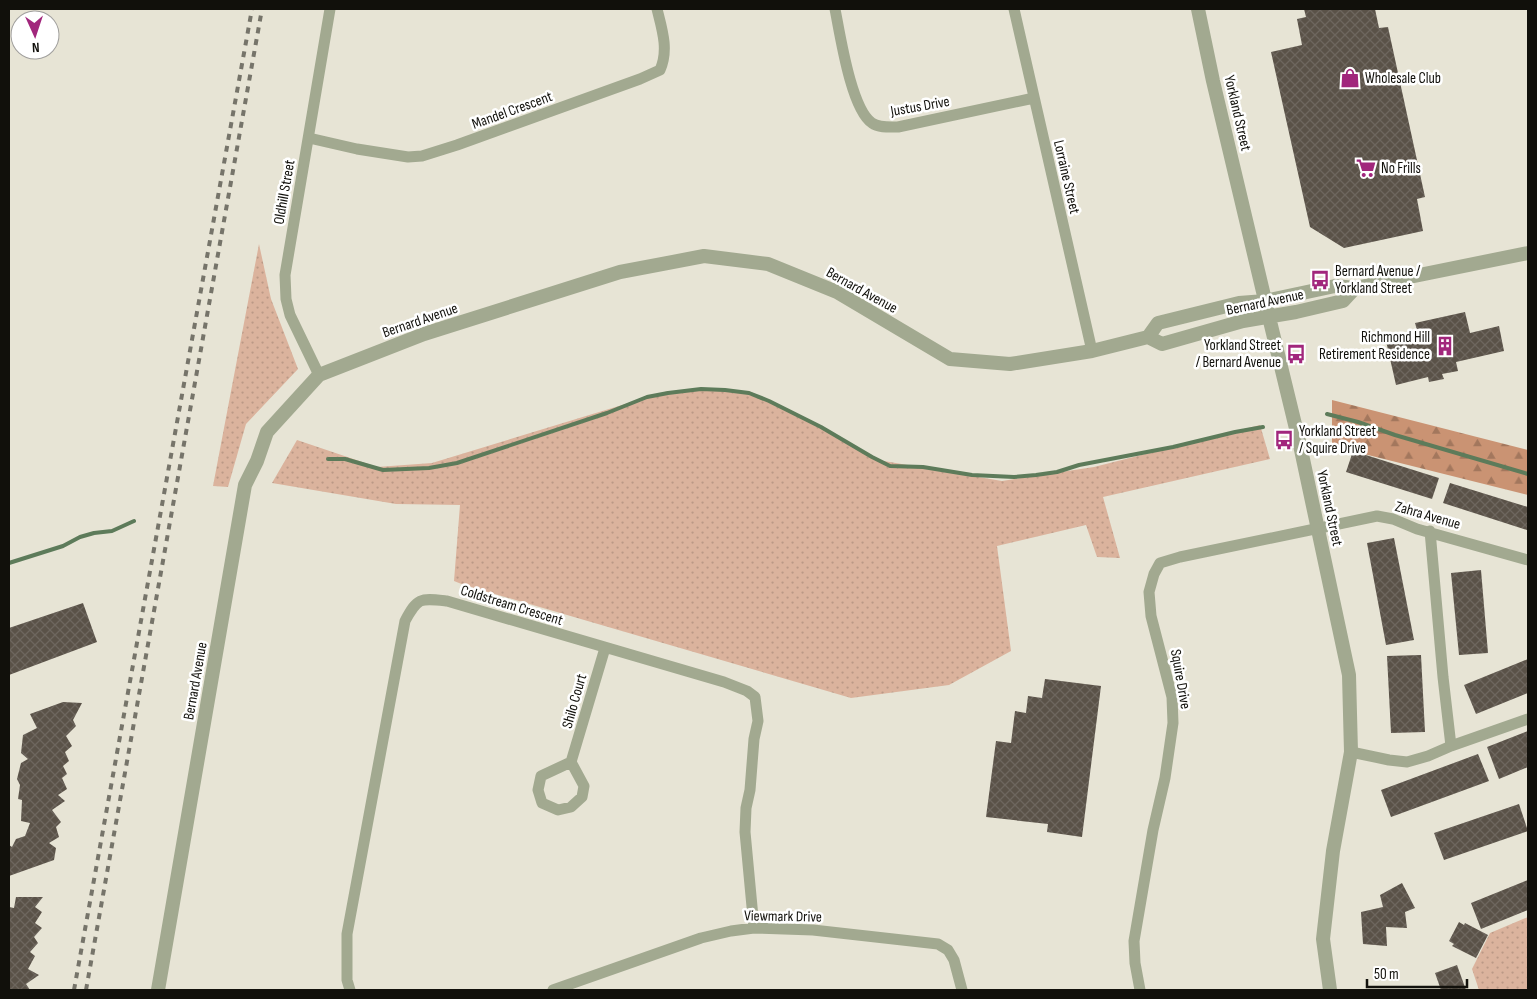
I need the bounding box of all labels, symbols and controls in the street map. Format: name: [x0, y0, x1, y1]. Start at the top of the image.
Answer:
north arrow: [10, 10, 60, 60]
text: N: [31, 39, 40, 56]
shop icon: Wholesale Club: [1339, 67, 1361, 89]
place label: Wholesale Club: [1365, 69, 1441, 88]
street label: Yorkland Street: [1220, 73, 1256, 153]
street label: Mandel Crescent: [469, 87, 555, 134]
street label: Justus Drive: [888, 92, 951, 121]
street label: Lorraine Street: [1049, 138, 1084, 216]
supermarket icon: No Frills: [1355, 157, 1377, 179]
street label: Oldhill Street: [269, 158, 300, 226]
place label: No Frills: [1381, 159, 1421, 178]
place label: Bernard Avenue / Yorkland Street: [1335, 262, 1421, 298]
street label: Bernard Avenue: [823, 263, 901, 318]
bus stop icon: Bernard Avenue / Yorkland Street: [1309, 269, 1331, 291]
street label: Bernard Avenue: [1225, 285, 1306, 320]
street label: Bernard Avenue: [380, 299, 460, 342]
place label: Richmond Hill Retirement Residence: [1319, 328, 1430, 364]
building icon: Richmond Hill Retirement Residence: [1434, 335, 1456, 357]
place label: Yorkland Street / Bernard Avenue: [1196, 336, 1281, 372]
bus stop icon: Yorkland Street / Bernard Avenue: [1285, 343, 1307, 365]
place label: Yorkland Street / Squire Drive: [1299, 422, 1376, 458]
bus stop icon: Yorkland Street / Squire Drive: [1273, 429, 1295, 451]
street label: Yorkland Street: [1312, 468, 1347, 548]
street label: Zahra Avenue: [1393, 497, 1463, 534]
street label: Coldstream Crescent: [458, 581, 566, 630]
street label: Bernard Avenue: [179, 641, 212, 721]
street label: Squire Drive: [1166, 648, 1195, 710]
street label: Shilo Court: [558, 671, 591, 731]
street label: Viewmark Drive: [744, 906, 822, 927]
scale bar: [1367, 956, 1467, 988]
text: 50 m: [1374, 965, 1399, 984]

